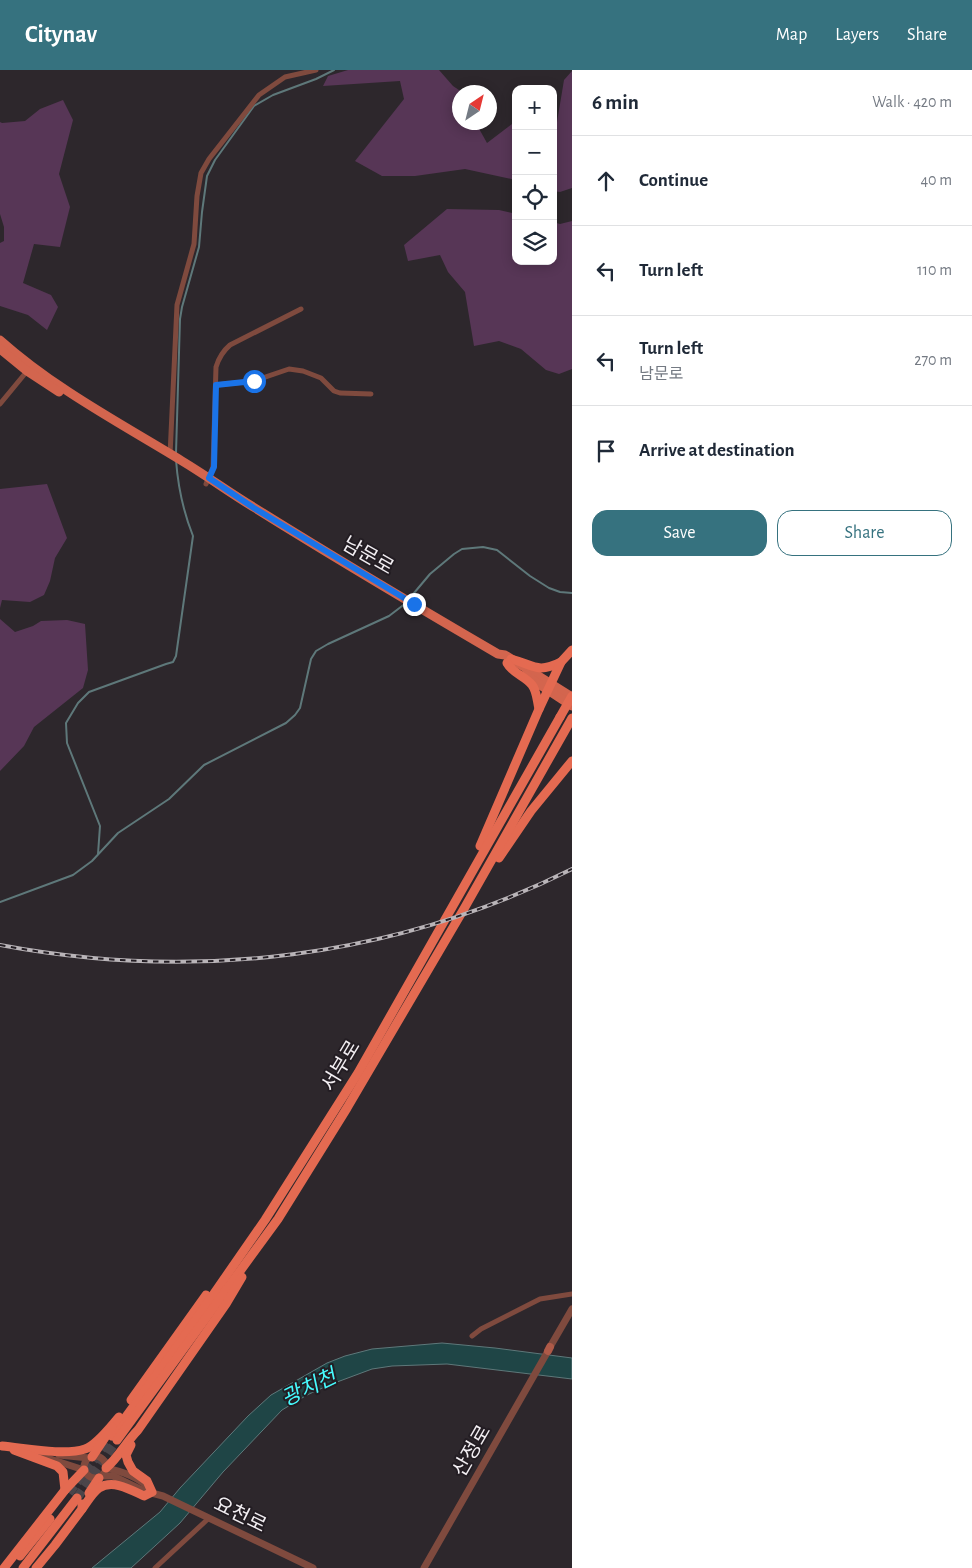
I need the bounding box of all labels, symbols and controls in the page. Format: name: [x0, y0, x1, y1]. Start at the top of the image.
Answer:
text: Citynav: [25, 23, 97, 47]
text: Map: [776, 26, 807, 44]
text: Layers: [835, 26, 879, 44]
text: Share: [907, 26, 947, 44]
north arrow: [452, 85, 497, 130]
map controls: [512, 85, 557, 265]
button: +: [512, 85, 557, 130]
text: 6 min: [592, 92, 639, 113]
text: Walk · 420 m: [872, 94, 952, 110]
button: −: [512, 130, 557, 175]
icon: ahead: [592, 167, 620, 195]
text: Continue: [639, 171, 708, 190]
text: 40 m: [920, 172, 952, 188]
button: locate: [512, 175, 557, 220]
button: layers: [512, 220, 557, 265]
icon: left: [592, 257, 620, 285]
text: Turn left: [639, 261, 703, 280]
text: 110 m: [917, 262, 952, 278]
text: Turn left: [639, 339, 703, 358]
icon: left: [592, 347, 620, 375]
text: 270 m: [914, 352, 952, 368]
text: 남문로: [639, 366, 683, 382]
route start: [243, 370, 266, 393]
icon: arrive: [592, 437, 620, 465]
text: Arrive at destination: [639, 441, 795, 460]
button: Save: [592, 510, 767, 556]
button: Share: [777, 510, 952, 556]
street label: 남문로: [339, 533, 397, 578]
route end: [403, 593, 426, 616]
street label: 서부로: [317, 1037, 364, 1095]
water label: 광치천: [278, 1364, 342, 1410]
street label: 산정로: [449, 1422, 494, 1480]
street label: 요천로: [211, 1493, 270, 1536]

